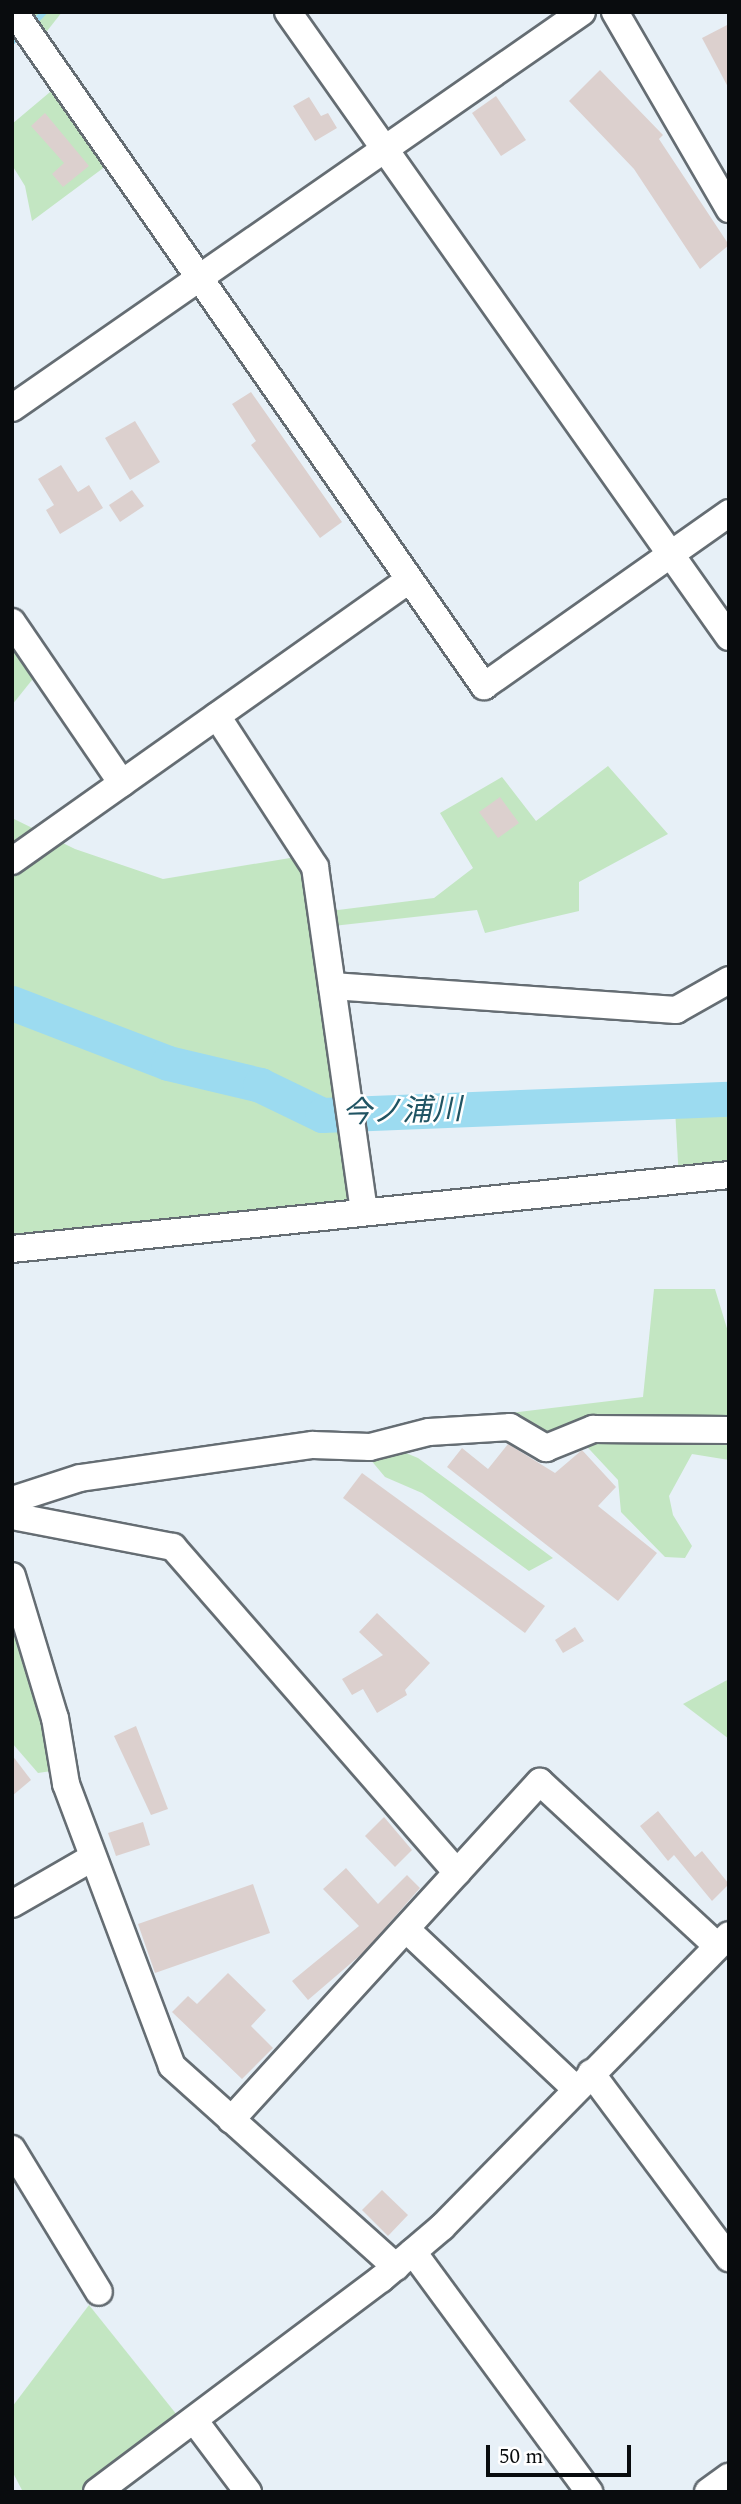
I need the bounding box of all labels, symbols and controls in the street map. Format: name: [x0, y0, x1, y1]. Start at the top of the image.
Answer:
water label: 今ノ浦川: [341, 1092, 463, 1132]
scale bar: [489, 2430, 634, 2474]
text: 50 m: [499, 2441, 543, 2473]

